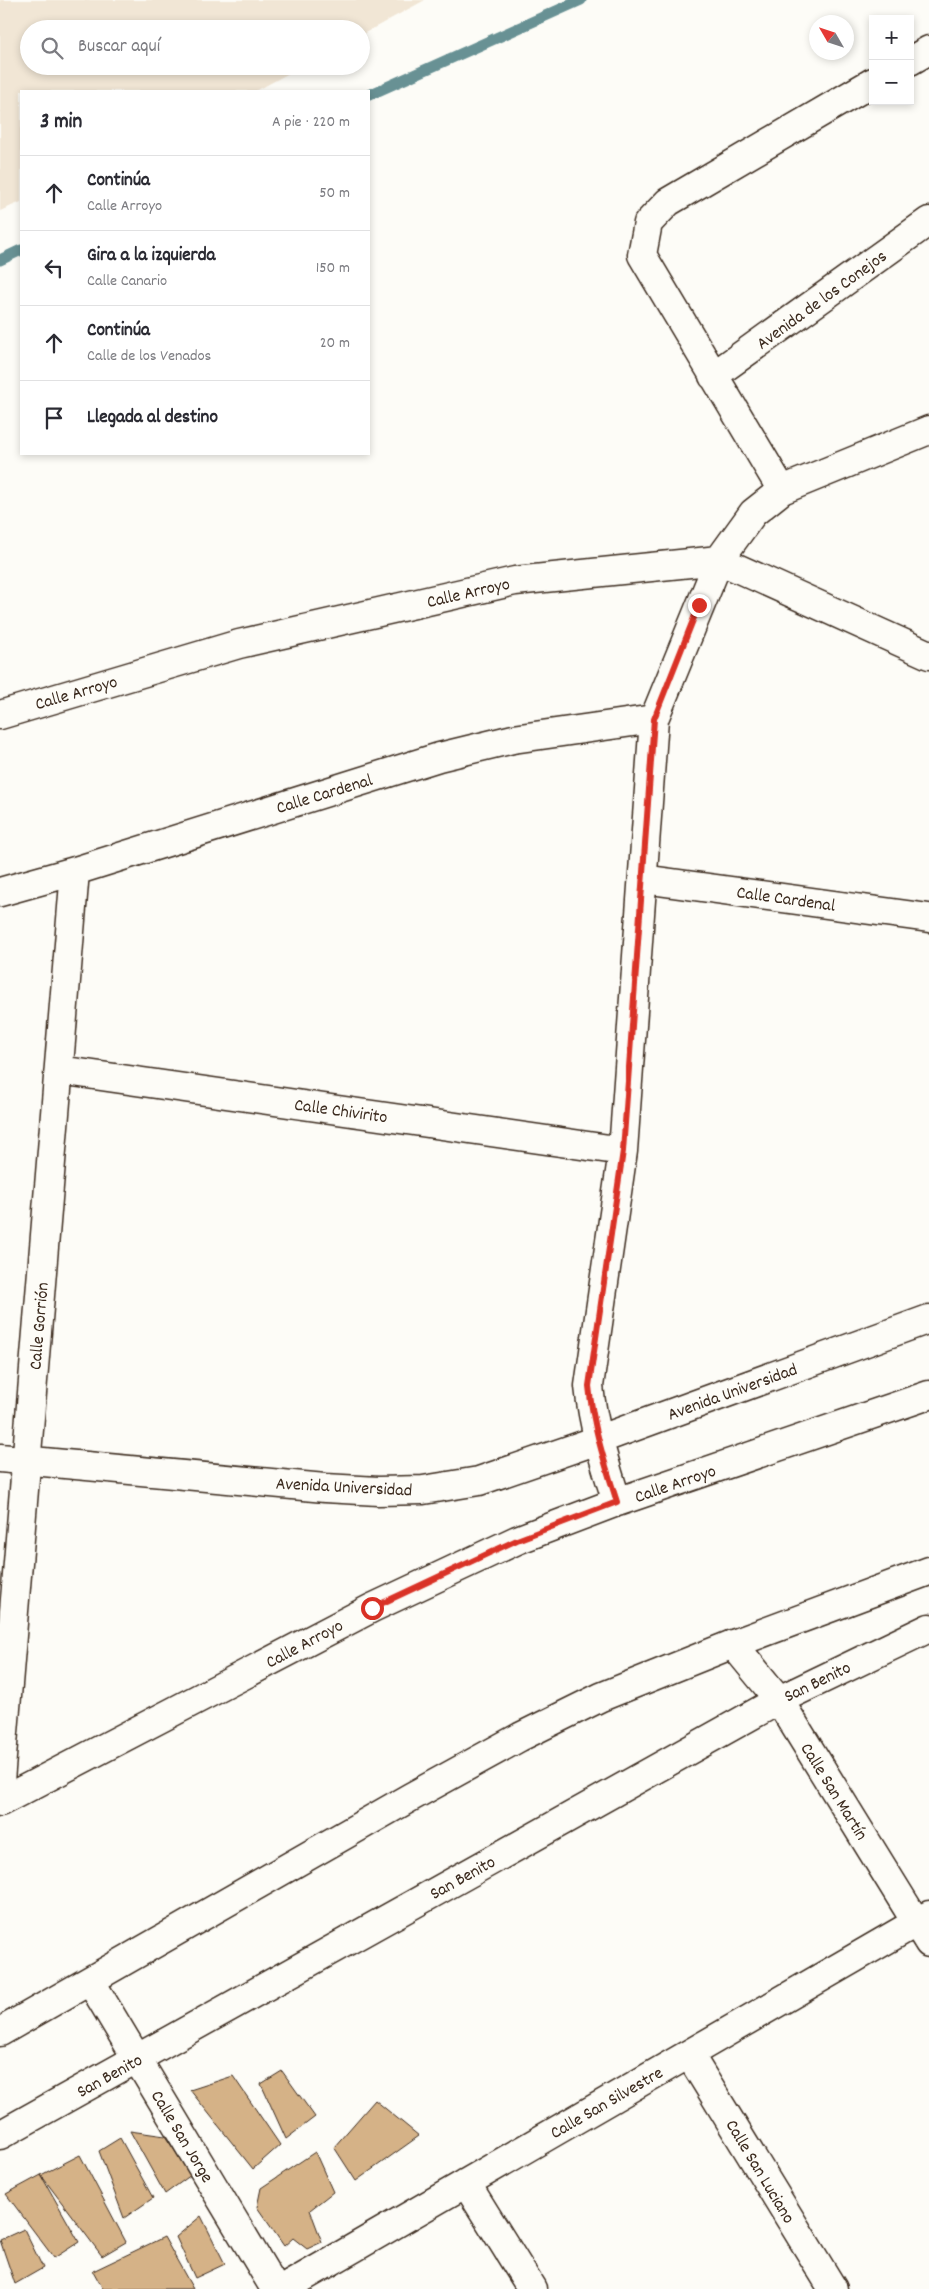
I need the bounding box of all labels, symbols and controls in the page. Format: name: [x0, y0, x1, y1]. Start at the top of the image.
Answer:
north arrow: [809, 15, 854, 60]
map controls: [869, 15, 914, 105]
button: +: [869, 15, 914, 60]
search box: [20, 20, 370, 75]
icon: search: [38, 34, 66, 62]
text: Buscar aquí: [78, 34, 160, 61]
button: −: [869, 60, 914, 105]
text: 3 min: [40, 108, 82, 138]
text: A pie · 220 m: [272, 111, 350, 134]
text: Continúa: [87, 168, 150, 195]
icon: ahead: [40, 179, 68, 207]
text: 50 m: [319, 182, 350, 205]
text: Calle Arroyo: [87, 195, 162, 218]
text: Gira a la izquierda: [87, 243, 215, 270]
street label: Avenida de los Conejos: [752, 245, 893, 357]
icon: left: [40, 254, 68, 282]
text: 150 m: [316, 257, 350, 280]
text: Calle Canario: [87, 270, 167, 293]
text: Continúa: [87, 318, 150, 345]
icon: ahead: [40, 329, 68, 357]
text: 20 m: [320, 332, 350, 355]
text: Calle de los Venados: [87, 345, 211, 368]
icon: arrive: [40, 404, 68, 432]
text: Llegada al destino: [87, 405, 218, 432]
street label: Calle Arroyo: [425, 573, 513, 616]
route end: [688, 594, 711, 617]
street label: Calle Arroyo: [33, 671, 121, 718]
street label: Calle Cardenal: [274, 769, 377, 822]
street label: Calle Cardenal: [735, 881, 837, 920]
street label: Calle Chivirito: [292, 1094, 389, 1131]
street label: Calle Gorrión: [24, 1281, 57, 1371]
street label: Avenida Universidad: [664, 1358, 801, 1428]
street label: Calle Arroyo: [632, 1460, 720, 1511]
street label: Avenida Universidad: [275, 1472, 413, 1505]
route start: [361, 1597, 384, 1620]
street label: Calle Arroyo: [262, 1614, 348, 1676]
street label: San Benito: [780, 1656, 856, 1710]
street label: Calle San Martín: [793, 1739, 873, 1846]
street label: San Benito: [426, 1851, 501, 1907]
street label: San Benito: [73, 2049, 148, 2105]
street label: Calle San Silvestre: [546, 2062, 668, 2147]
street label: Calle San Jorge: [143, 2086, 218, 2188]
street label: Calle San Luciano: [718, 2116, 800, 2229]

